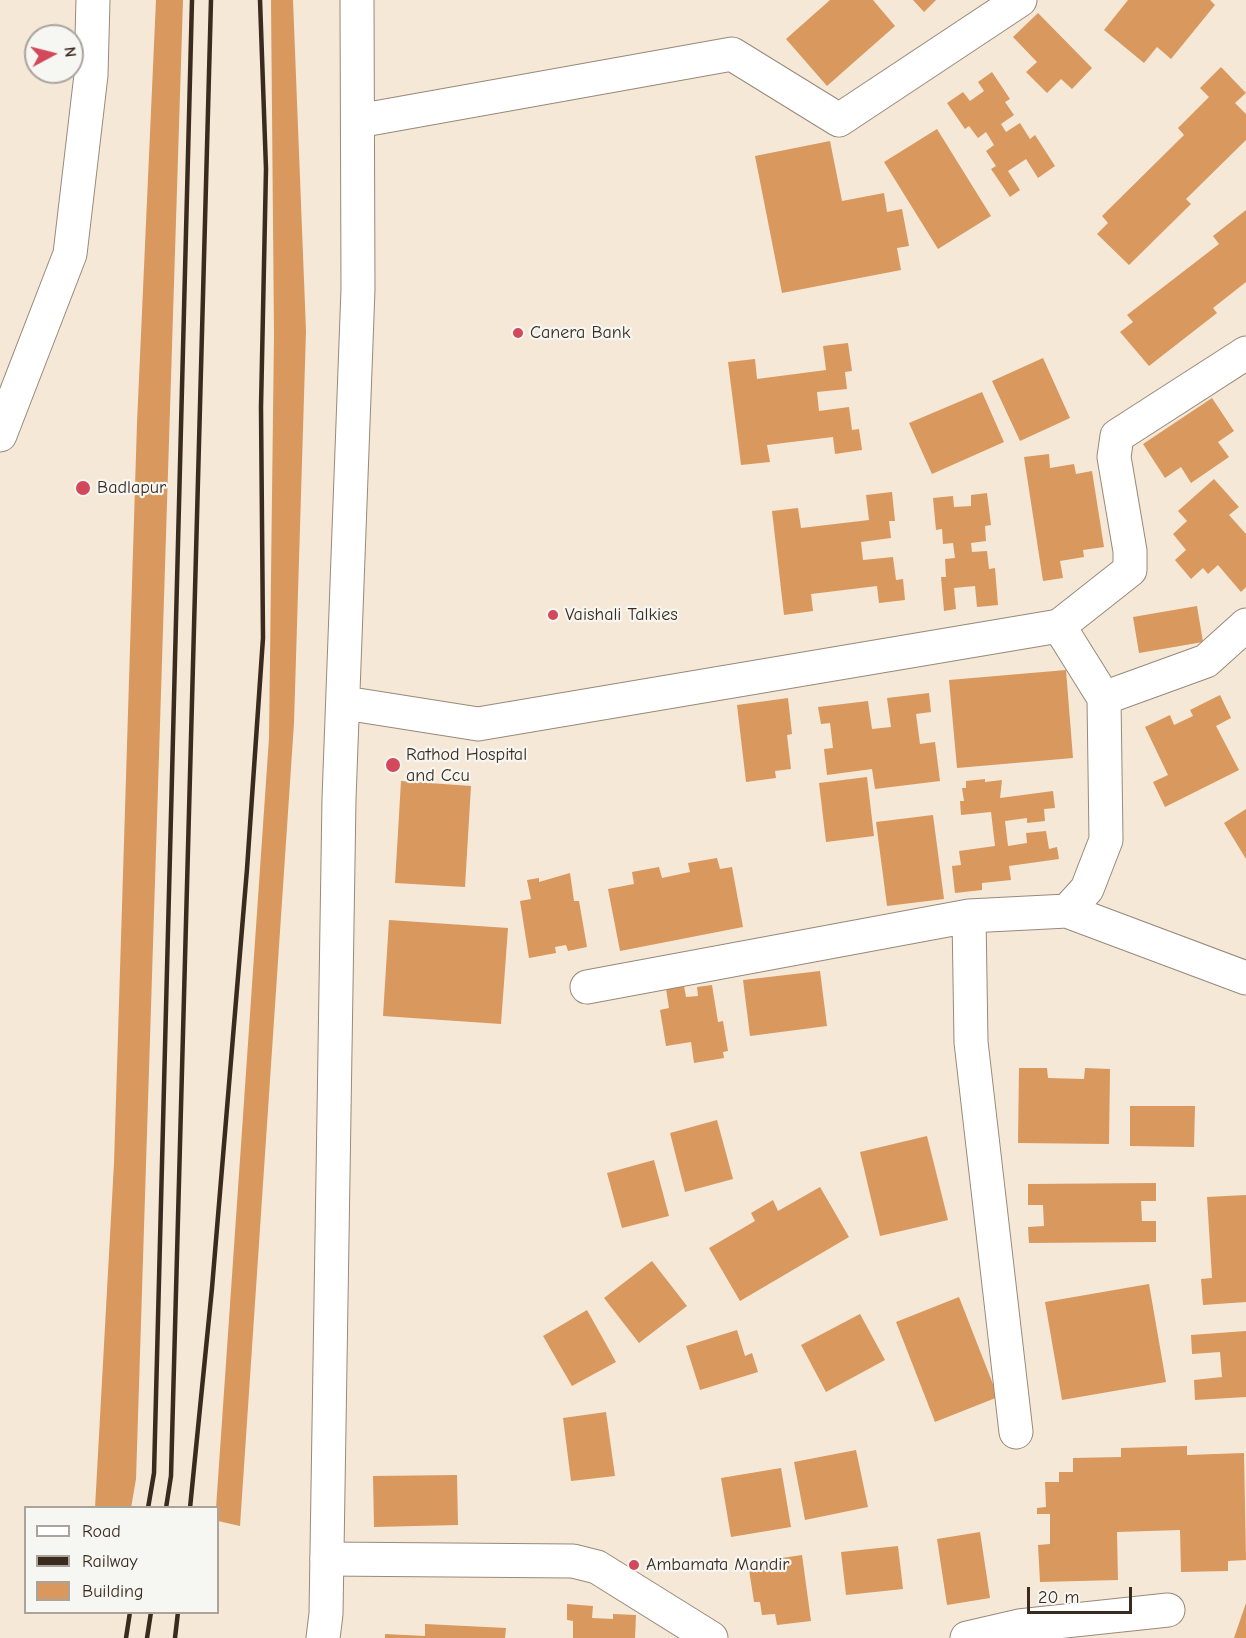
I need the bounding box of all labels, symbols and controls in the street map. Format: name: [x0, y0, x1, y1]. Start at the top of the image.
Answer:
north arrow: [24, 24, 84, 84]
text: N: [60, 46, 79, 58]
place label: Canera Bank: [530, 322, 631, 344]
marker: Canera Bank: [511, 326, 525, 340]
place label: Badlapur: [97, 477, 166, 499]
marker: Badlapur: [74, 479, 92, 497]
place label: Vaishali Talkies: [565, 604, 678, 626]
marker: Vaishali Talkies: [546, 608, 560, 622]
place label: Rathod Hospital and Ccu: [406, 744, 527, 786]
marker: Rathod Hospital and Ccu: [384, 756, 402, 774]
legend: [24, 1506, 219, 1614]
text: Road: [82, 1521, 121, 1542]
text: Railway: [82, 1551, 138, 1572]
place label: Ambamata Mandir: [646, 1554, 789, 1576]
marker: Ambamata Mandir: [627, 1558, 641, 1572]
scale bar: [1030, 1575, 1135, 1613]
text: Building: [82, 1581, 144, 1602]
text: 20 m: [1038, 1587, 1079, 1608]

